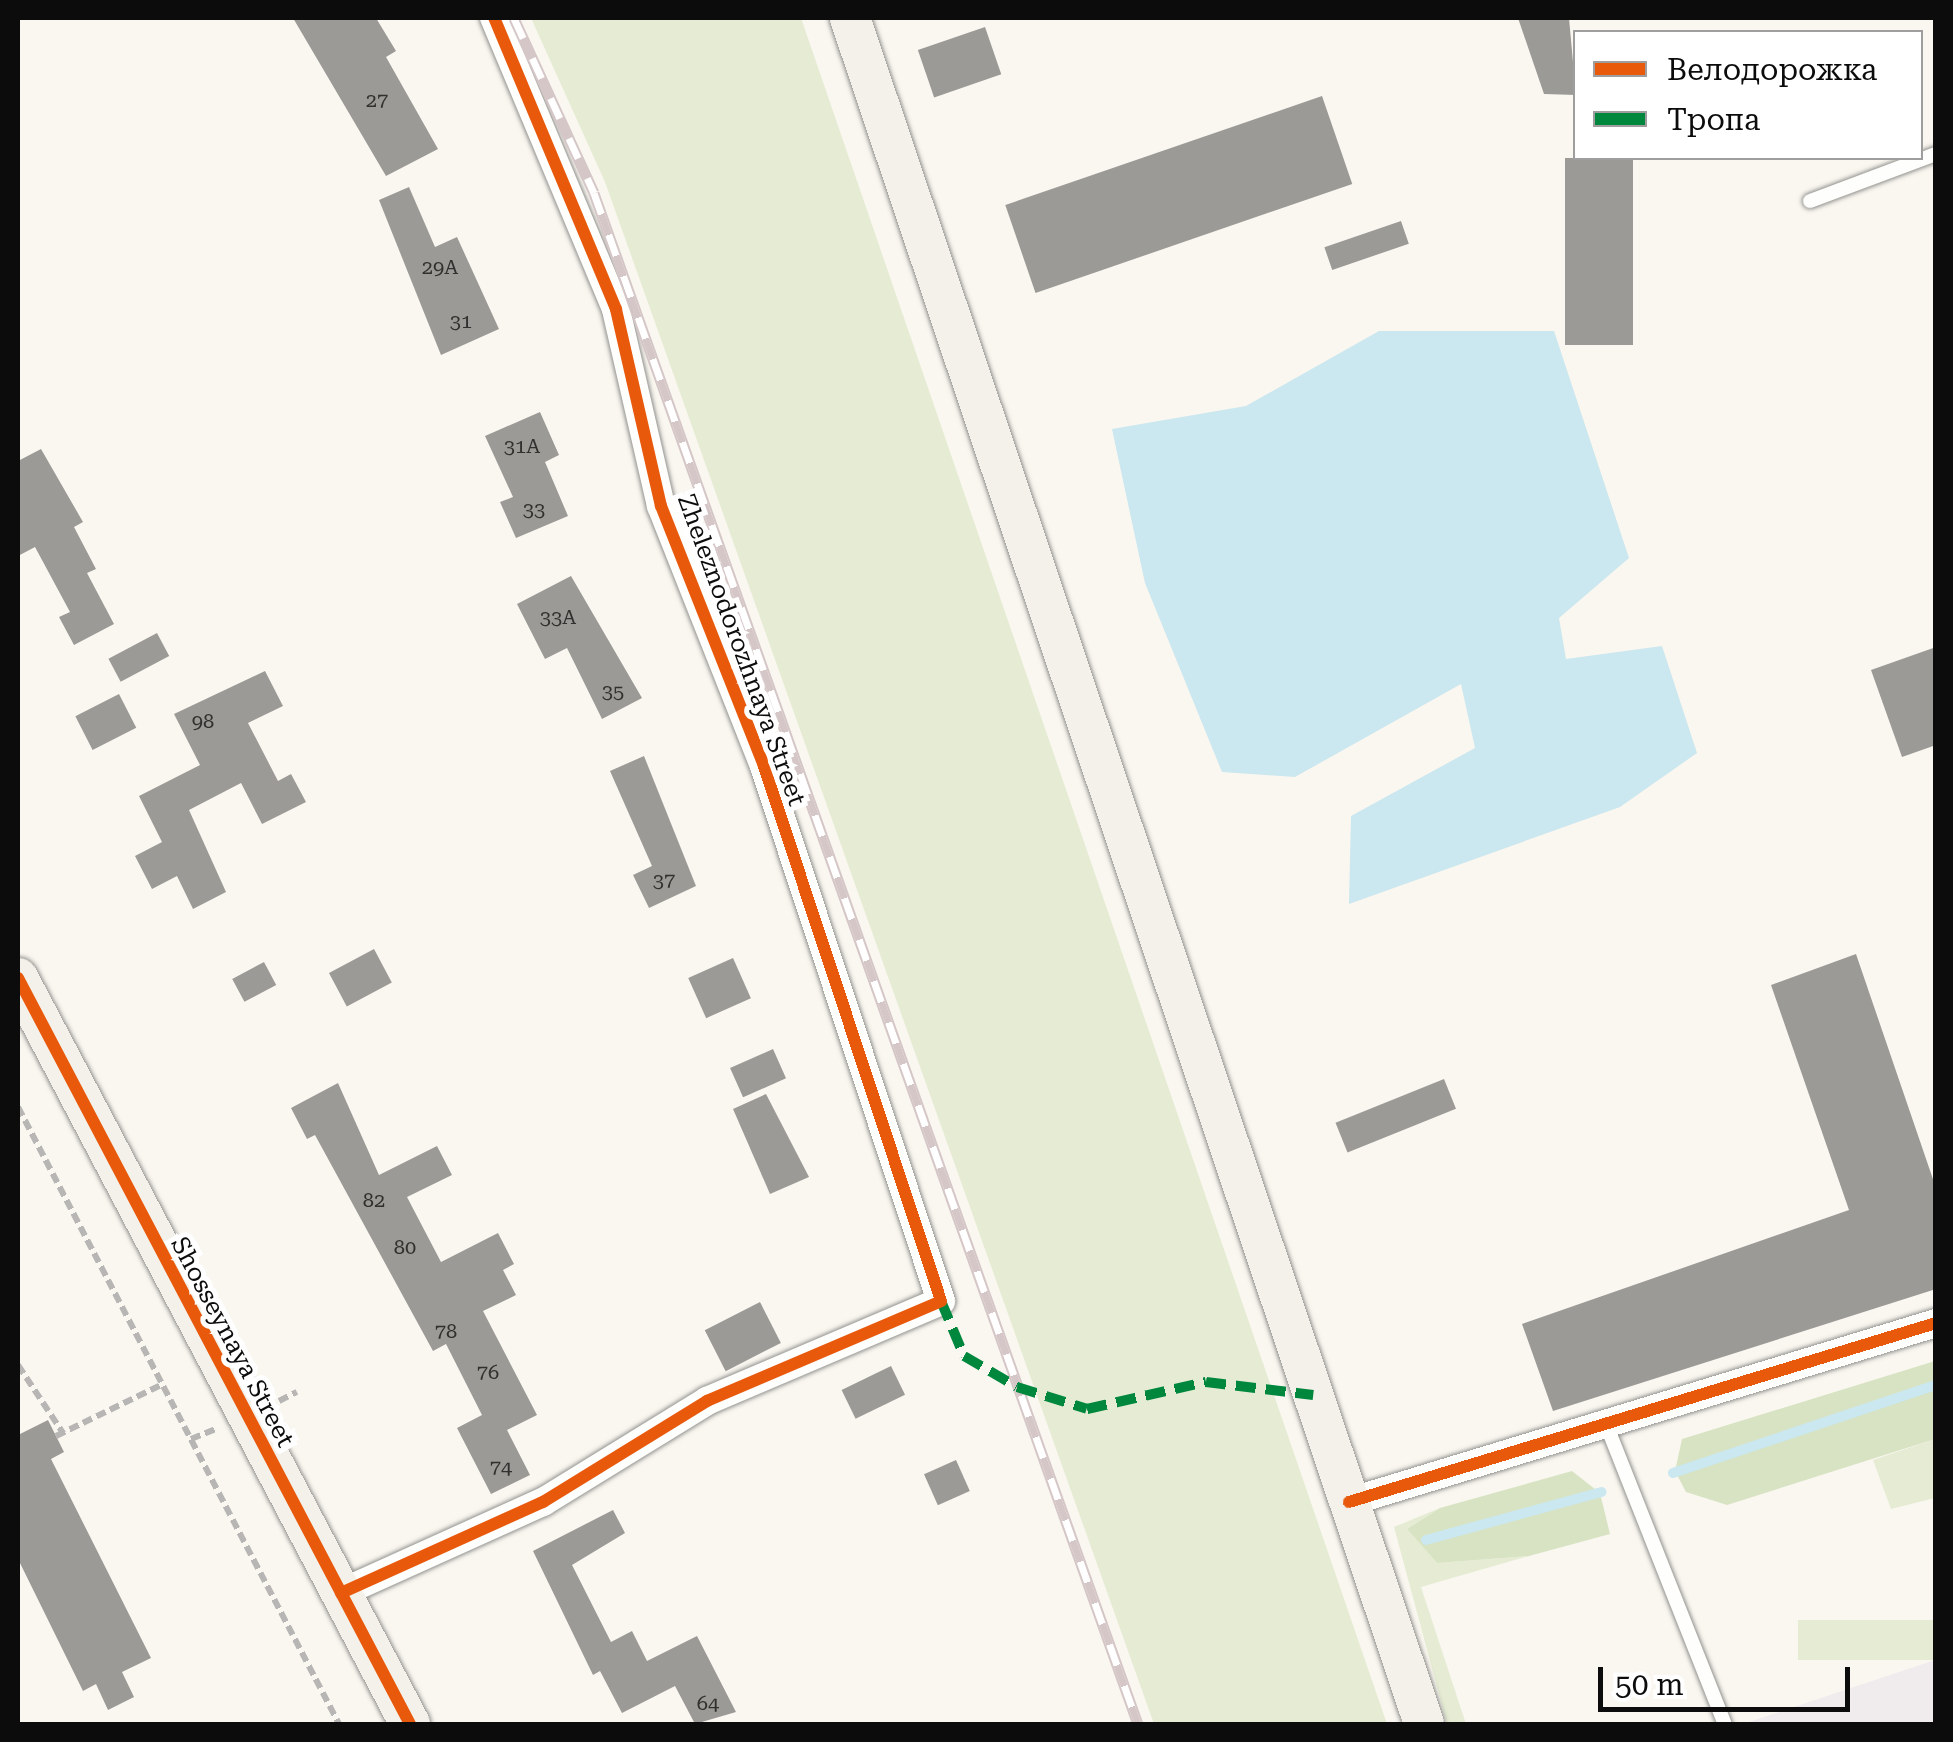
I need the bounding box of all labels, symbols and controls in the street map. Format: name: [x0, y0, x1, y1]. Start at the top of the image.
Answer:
legend: [1573, 30, 1923, 160]
text: Велодорожка: [1667, 52, 1877, 87]
house number: 27: [366, 88, 388, 112]
text: Тропа: [1667, 102, 1760, 137]
house number: 29А: [422, 255, 458, 279]
house number: 31: [450, 309, 472, 333]
house number: 31А: [504, 434, 540, 458]
street label: Zheleznodorozhnaya Street: [671, 490, 811, 810]
house number: 33: [523, 497, 545, 521]
house number: 33А: [540, 605, 576, 629]
house number: 35: [602, 679, 624, 703]
house number: 98: [192, 709, 214, 733]
house number: 37: [653, 868, 675, 892]
house number: 82: [363, 1188, 385, 1212]
street label: Shosseynaya Street: [164, 1232, 300, 1452]
house number: 80: [394, 1235, 416, 1259]
house number: 78: [435, 1319, 457, 1343]
house number: 76: [477, 1360, 499, 1384]
house number: 74: [490, 1455, 512, 1479]
scale bar: [1603, 1647, 1856, 1709]
text: 50 m: [1615, 1667, 1684, 1702]
house number: 64: [697, 1691, 719, 1715]

